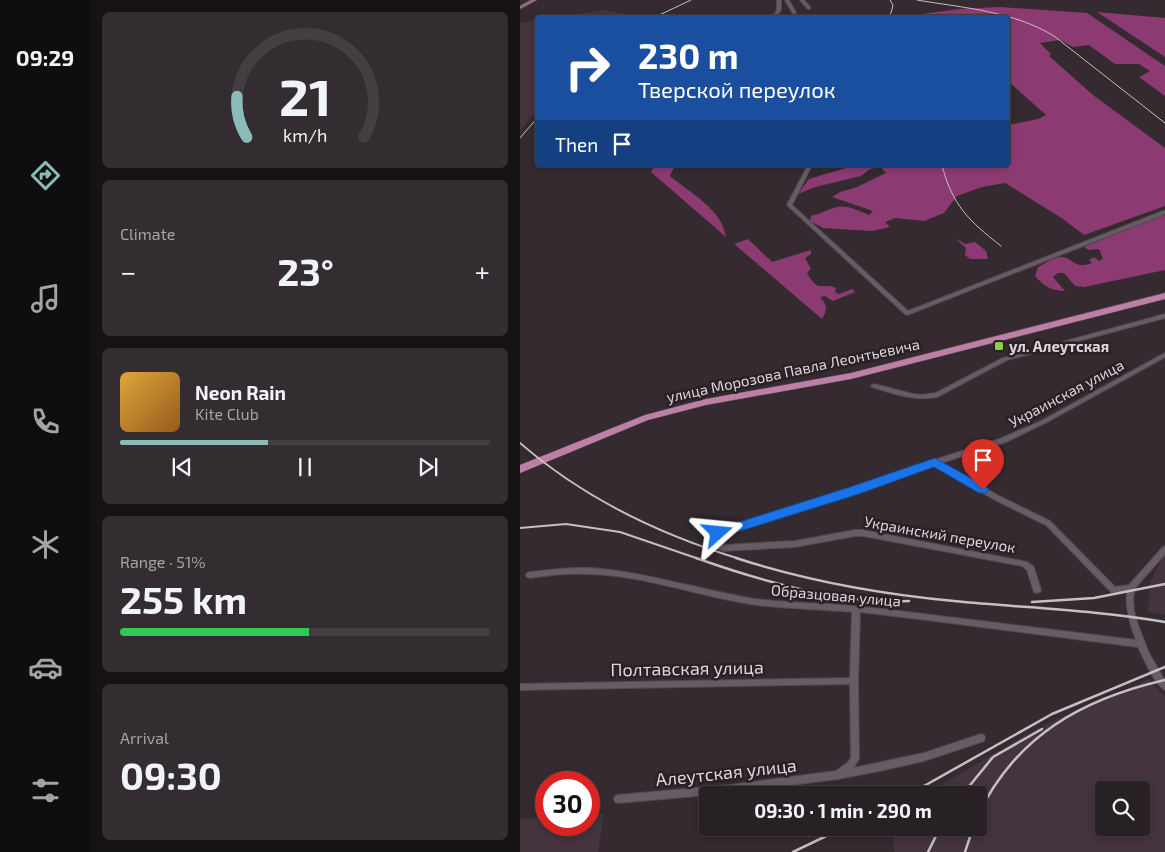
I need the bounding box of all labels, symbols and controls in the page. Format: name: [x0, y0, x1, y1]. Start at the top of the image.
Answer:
text: 230 m: [638, 34, 739, 76]
icon: right: [555, 35, 620, 100]
text: 09:29: [16, 44, 74, 70]
text: 21: [279, 64, 331, 126]
text: Тверской переулок: [638, 76, 836, 102]
text: km/h: [283, 124, 327, 146]
icon: arrive: [608, 130, 636, 158]
text: Then: [555, 133, 598, 156]
icon: directions: [28, 158, 63, 193]
text: Climate: [120, 224, 175, 243]
text: 23°: [277, 248, 334, 294]
text: −: [120, 254, 136, 288]
text: +: [475, 254, 490, 288]
icon: music: [28, 281, 63, 316]
street label: улица Морозова Павла Леонтьевича: [665, 334, 922, 407]
place label: ул. Алеутская: [1009, 337, 1109, 355]
marker: ул. Алеутская: [993, 340, 1005, 352]
street label: Украинская улица: [1005, 355, 1127, 432]
text: Neon Rain: [195, 381, 286, 404]
icon: phone: [28, 404, 63, 439]
text: Kite Club: [195, 404, 259, 423]
pin: [962, 439, 1004, 490]
icon: arrive: [969, 446, 997, 474]
icon: previous: [168, 453, 196, 481]
icon: pause: [291, 453, 319, 481]
icon: next: [414, 453, 442, 481]
position arrow: [691, 506, 743, 558]
street label: Украинский переулок: [863, 512, 1017, 557]
icon: climate: [28, 527, 63, 562]
text: Range · 51%: [120, 552, 206, 571]
text: 255 km: [120, 576, 247, 622]
street label: Образцовая улица: [770, 580, 902, 611]
icon: car: [28, 650, 63, 685]
street label: Полтавская улица: [610, 656, 764, 680]
text: Arrival: [120, 728, 169, 747]
text: 09:30: [120, 752, 222, 798]
street label: Алеутская улица: [654, 754, 798, 790]
speed limit sign: 30: [535, 771, 600, 836]
icon: filters: [28, 773, 63, 808]
map controls: [1095, 781, 1150, 836]
button: search: [1095, 781, 1150, 836]
text: 09:30 · 1 min · 290 m: [754, 799, 932, 822]

